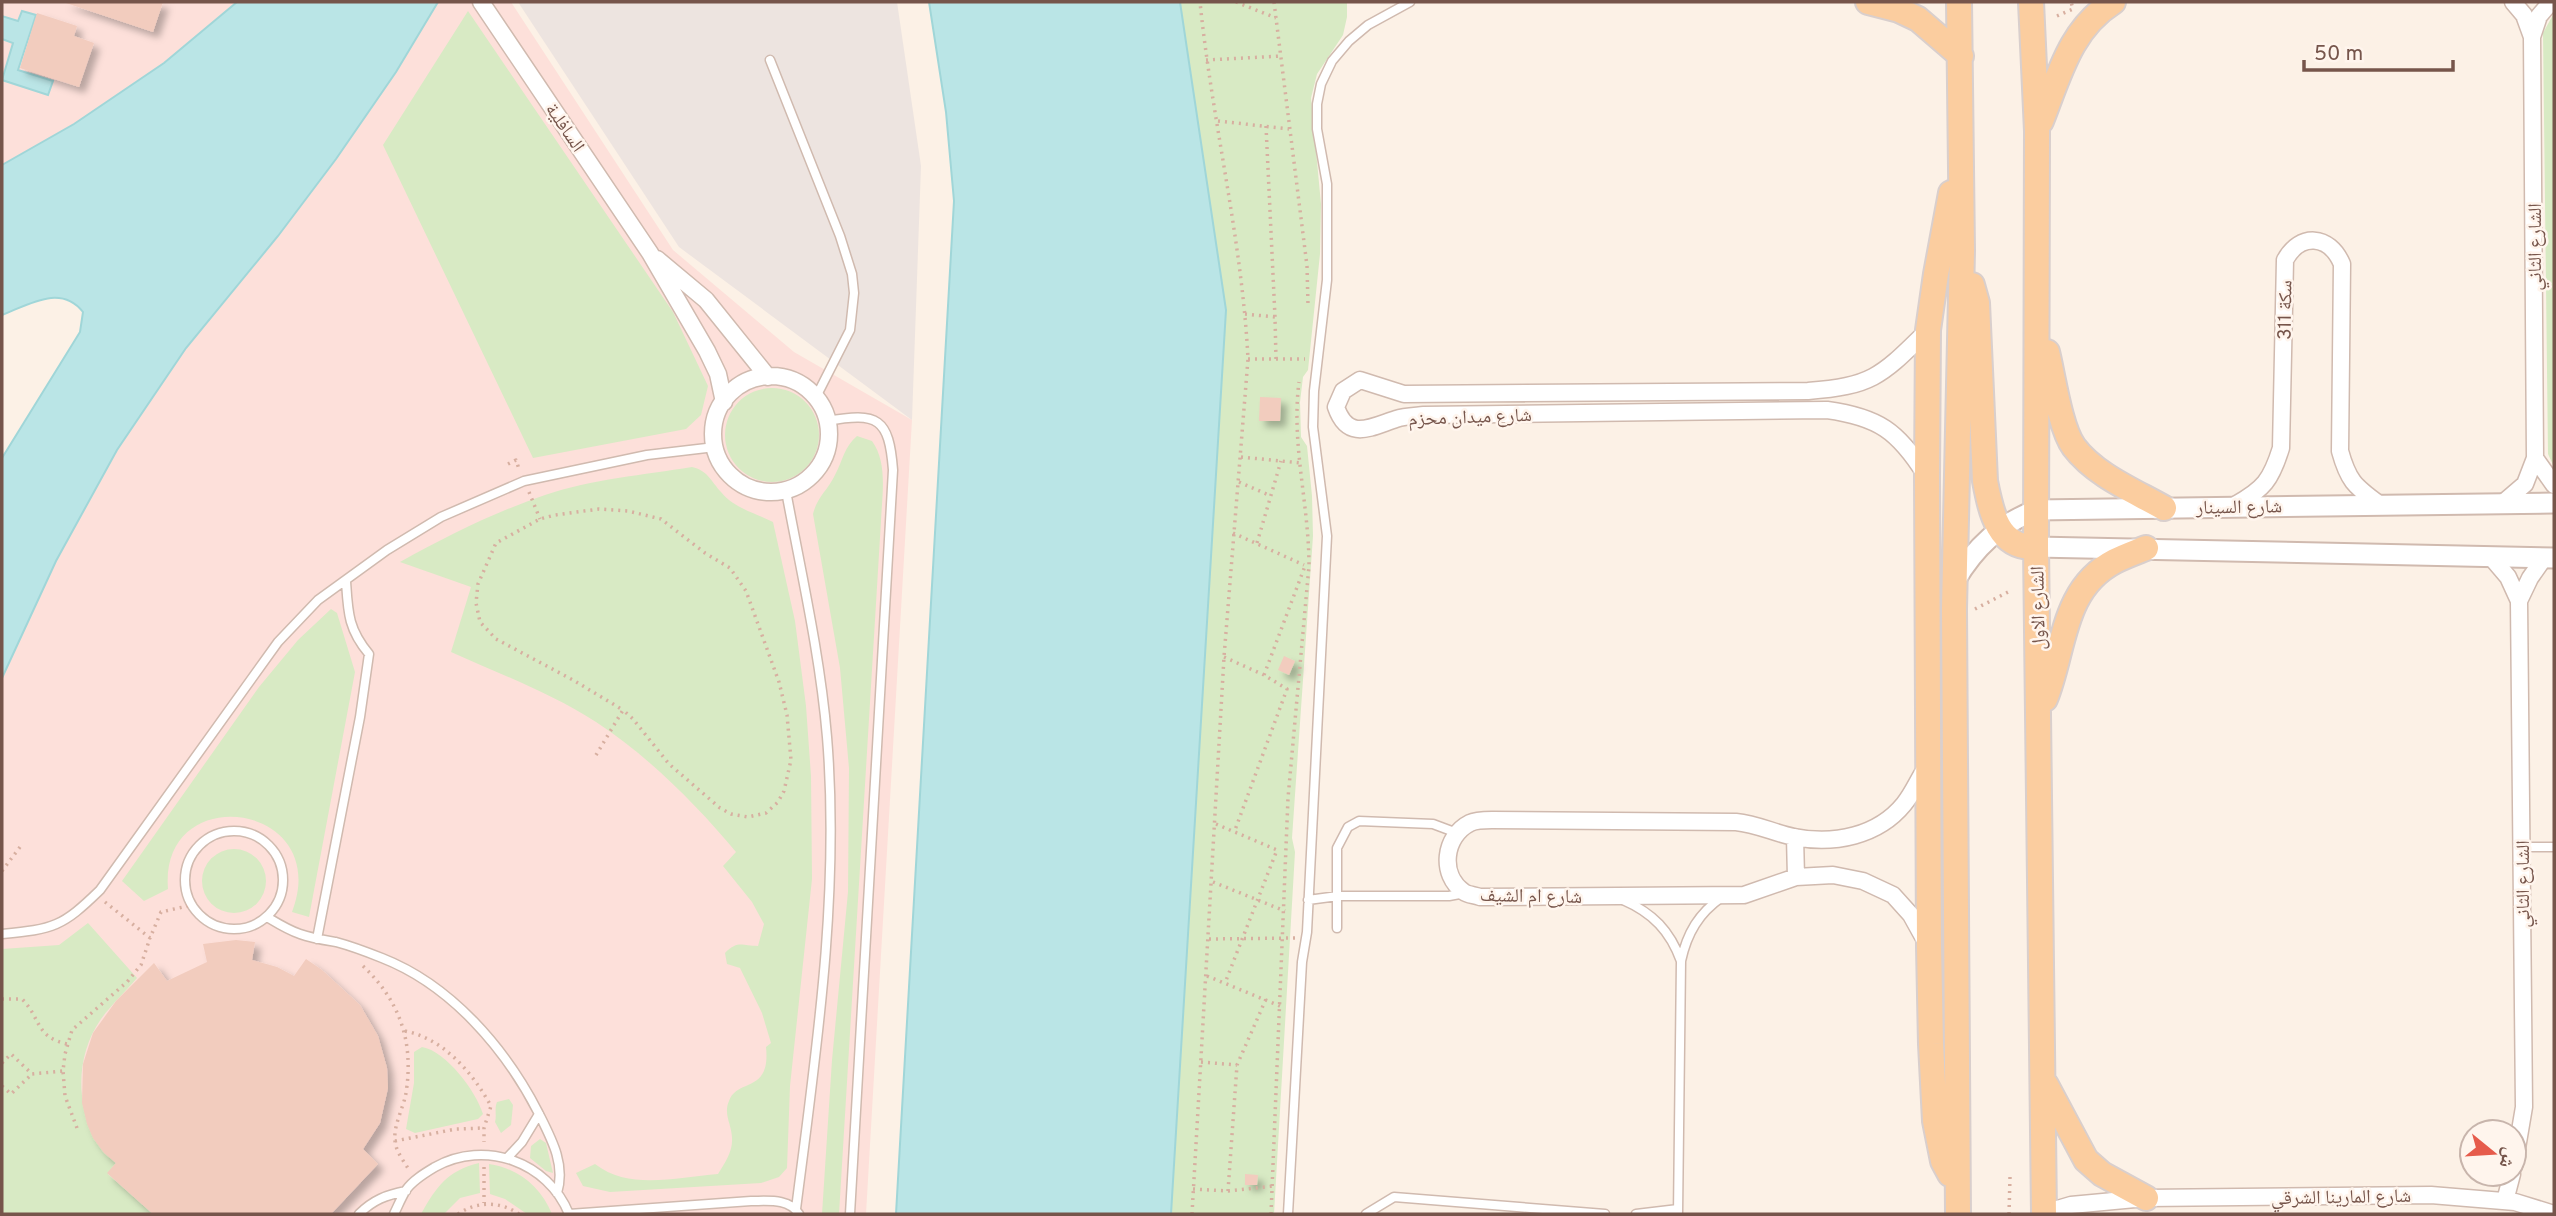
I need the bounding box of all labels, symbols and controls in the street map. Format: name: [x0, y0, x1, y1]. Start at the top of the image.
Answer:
scale bar: [2304, 28, 2453, 72]
text: 50 m: [2314, 41, 2363, 68]
street label: السافلية: [539, 99, 589, 157]
street label: الشارع الثاني: [2524, 203, 2550, 291]
street label: سكة 311: [2273, 280, 2299, 340]
street label: شارع ميدان محزم: [1408, 404, 1532, 432]
street label: شارع السينار: [2195, 495, 2282, 521]
street label: الشارع الاول: [2026, 566, 2052, 650]
street label: الشارع الثاني: [2512, 840, 2538, 928]
street label: شارع ام الشيف: [1480, 884, 1582, 910]
north arrow: [2458, 1118, 2528, 1188]
text: ش: [2493, 1144, 2522, 1171]
street label: شارع المارينا الشرقي: [2271, 1185, 2411, 1213]

